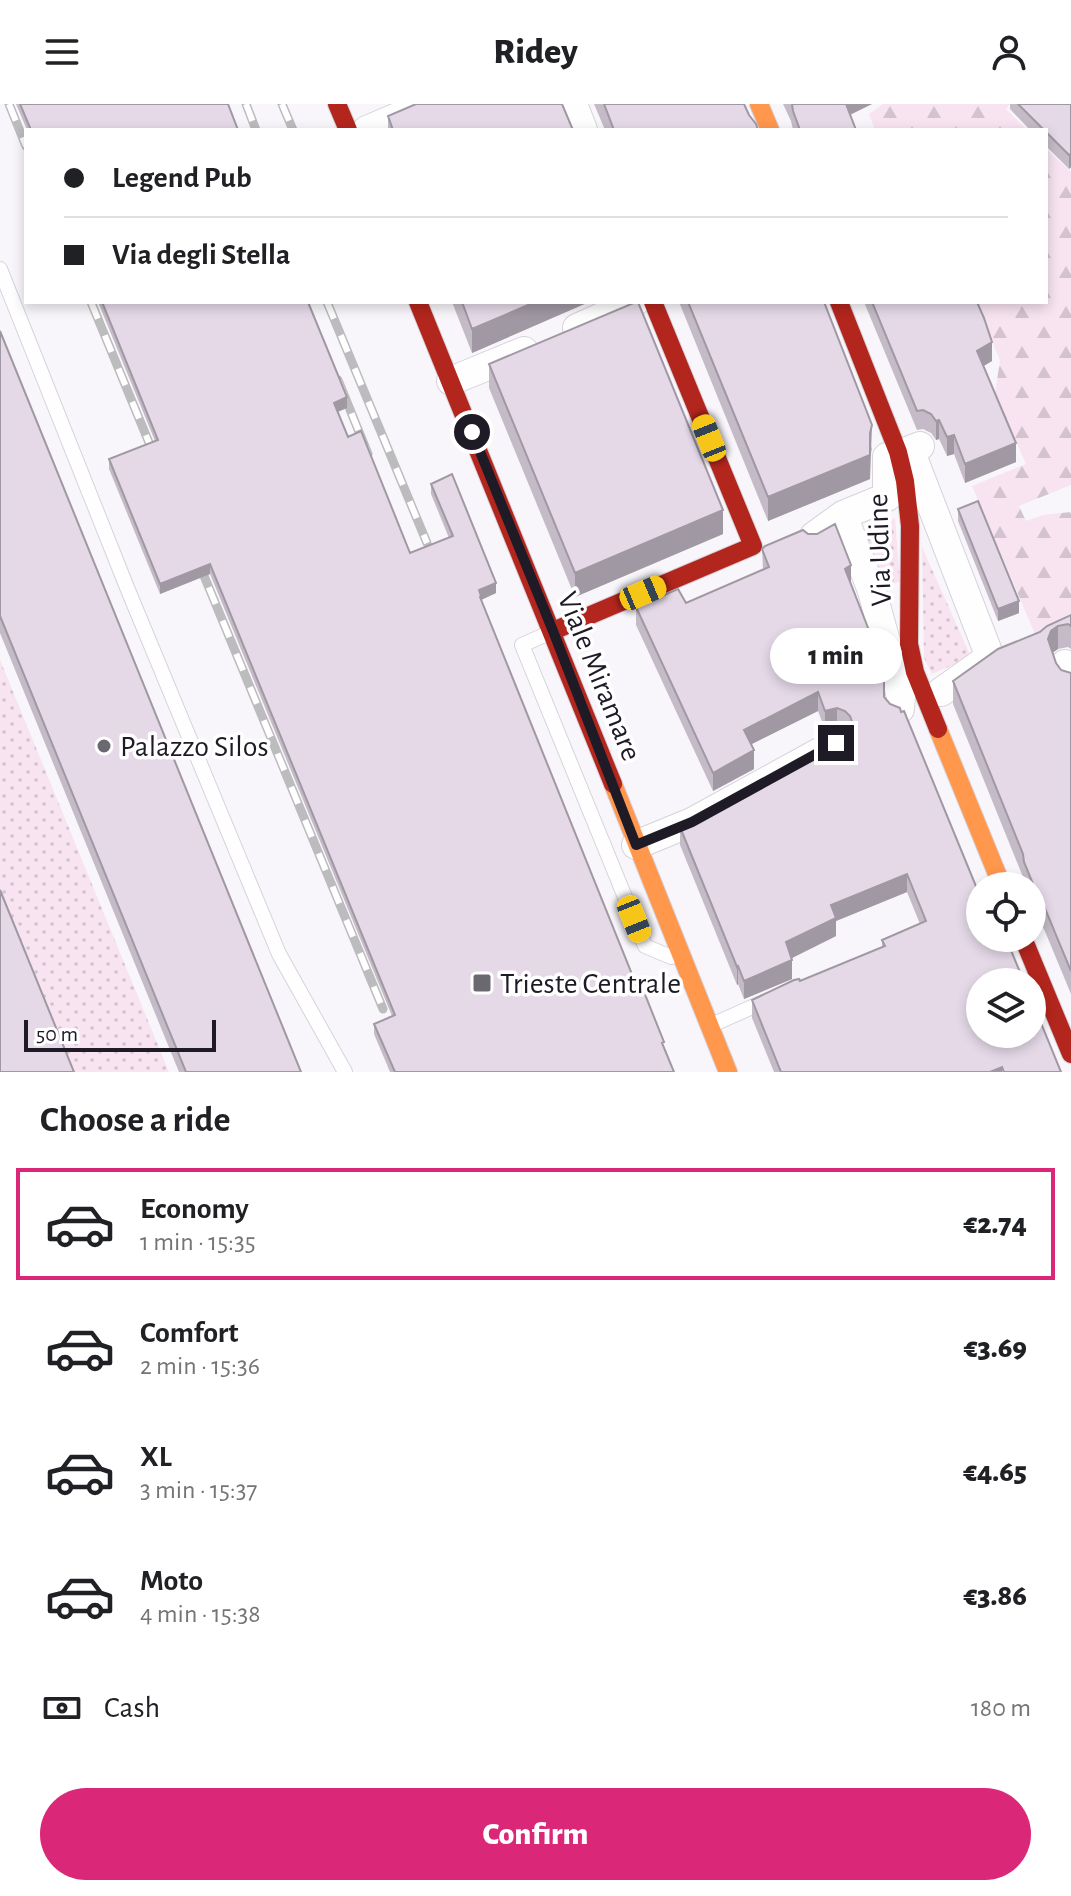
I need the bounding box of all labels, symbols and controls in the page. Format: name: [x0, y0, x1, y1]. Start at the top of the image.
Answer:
icon: menu: [40, 30, 84, 74]
icon: person: [987, 30, 1031, 74]
text: Ridey: [493, 34, 578, 70]
text: Legend Pub: [112, 163, 252, 193]
text: Via degli Stella: [112, 240, 290, 270]
car: [689, 411, 729, 465]
route start: [454, 414, 490, 450]
street label: Via Udine: [863, 493, 897, 607]
car: [616, 573, 670, 613]
street label: Viale Miramare: [552, 588, 647, 765]
callout: 1 min: [770, 627, 902, 683]
text: 1 min: [808, 643, 864, 669]
route end: [818, 725, 854, 761]
place label: Palazzo Silos: [120, 732, 269, 762]
marker: Palazzo Silos: [95, 737, 113, 755]
map controls: [966, 872, 1046, 1048]
button: locate: [966, 872, 1046, 952]
car: [614, 892, 654, 946]
button: layers: [966, 968, 1046, 1048]
place label: Trieste Centrale: [500, 969, 681, 999]
marker: Trieste Centrale: [471, 972, 493, 994]
scale bar: [24, 1016, 216, 1052]
text: 50 m: [36, 1023, 78, 1045]
text: Choose a ride: [40, 1102, 230, 1138]
icon: car: [44, 1188, 116, 1260]
text: Economy: [140, 1194, 249, 1224]
text: €2.74: [963, 1209, 1027, 1239]
text: 1 min · 15:35: [140, 1229, 256, 1255]
icon: car: [44, 1312, 116, 1384]
text: Comfort: [140, 1318, 239, 1348]
text: €3.69: [964, 1333, 1027, 1363]
text: 2 min · 15:36: [140, 1353, 260, 1379]
icon: car: [44, 1436, 116, 1508]
text: XL: [140, 1442, 172, 1472]
text: €4.65: [963, 1457, 1027, 1487]
text: 3 min · 15:37: [140, 1477, 257, 1503]
icon: car: [44, 1560, 116, 1632]
text: Moto: [140, 1566, 203, 1596]
text: €3.86: [963, 1581, 1027, 1611]
text: 4 min · 15:38: [140, 1601, 261, 1627]
icon: cash: [40, 1686, 84, 1730]
text: Cash: [104, 1693, 160, 1723]
text: 180 m: [971, 1695, 1031, 1721]
button: Confirm: [40, 1788, 1031, 1880]

